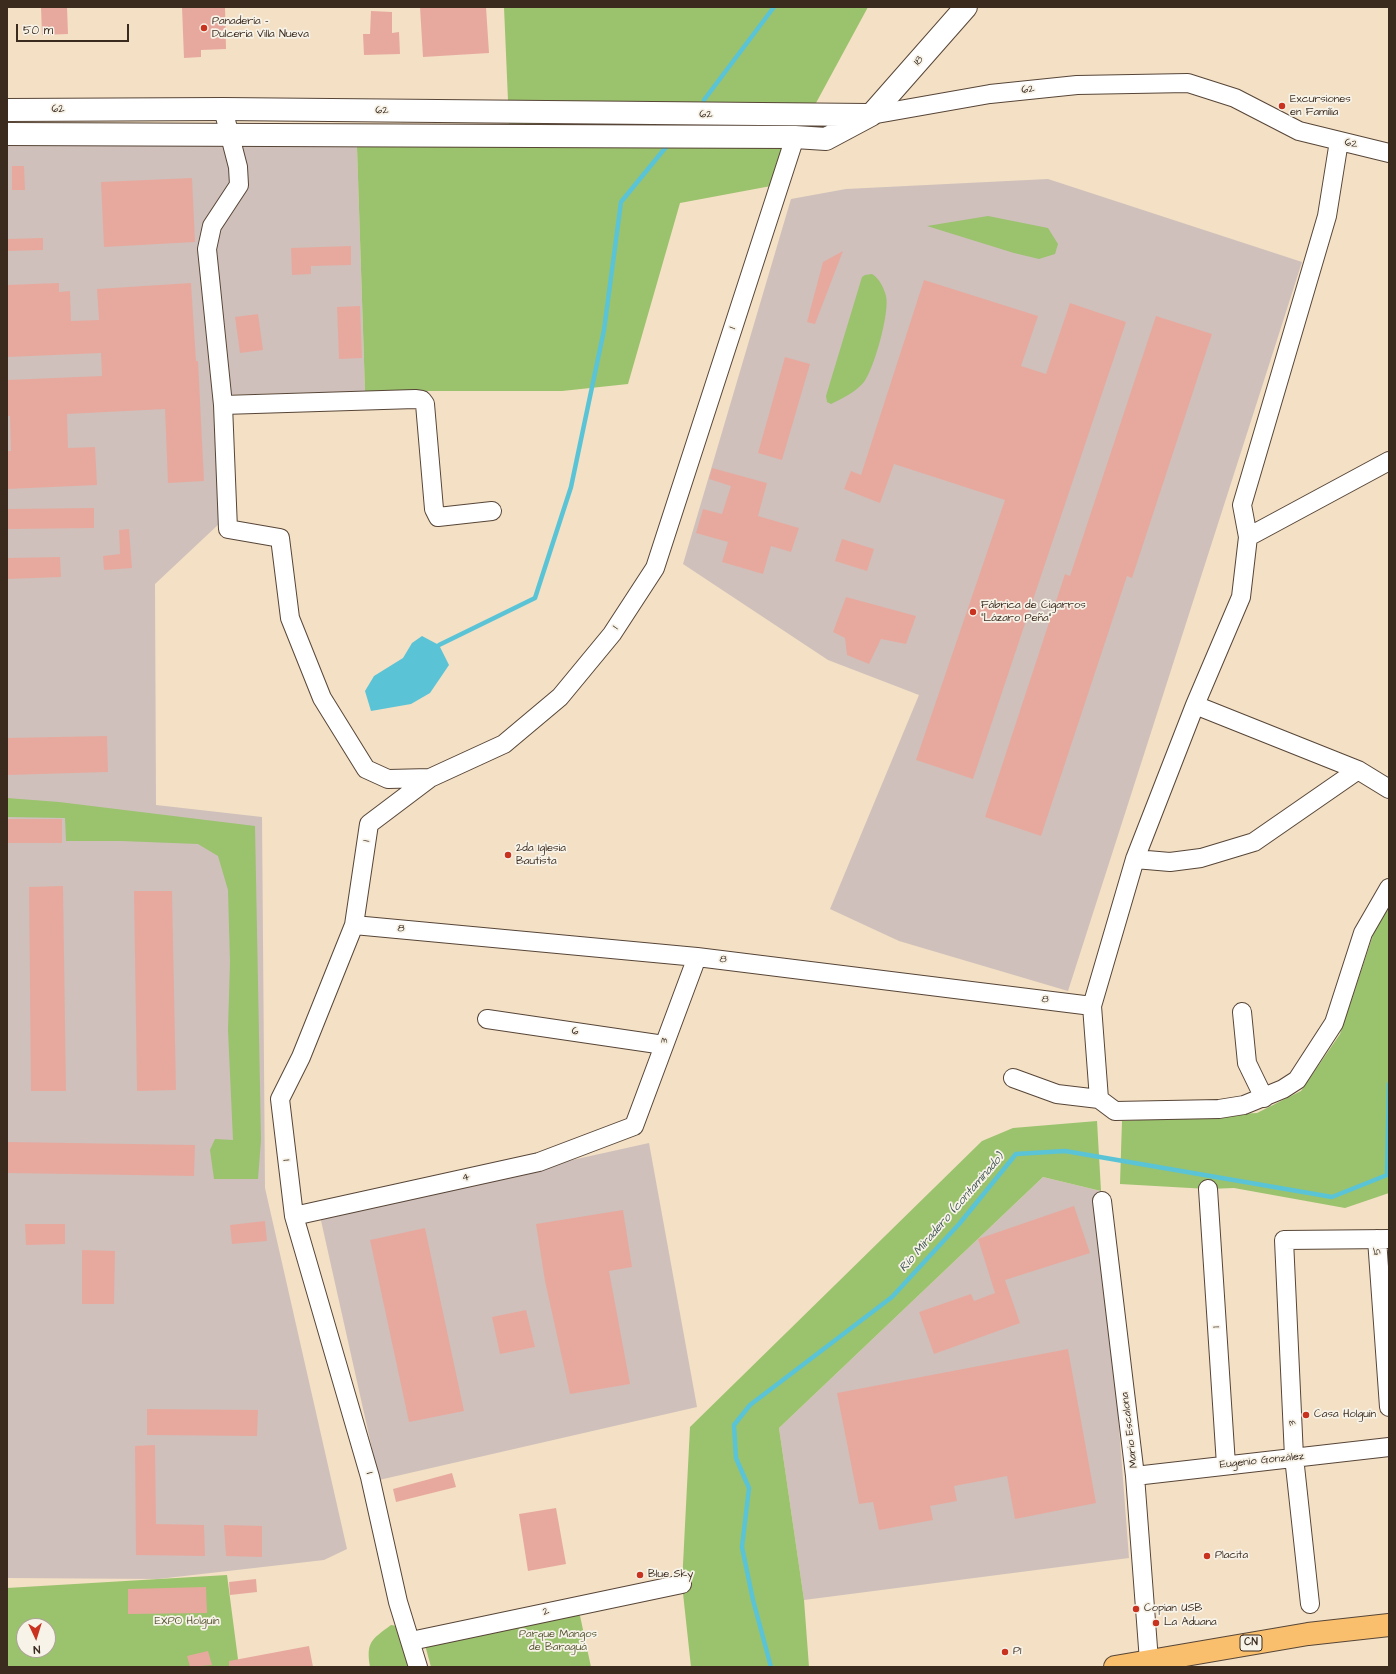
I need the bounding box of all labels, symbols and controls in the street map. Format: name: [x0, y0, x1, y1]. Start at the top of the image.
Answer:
place label: Panadería - Dulcería Villa Nueva: [212, 15, 309, 41]
scale bar: [18, 16, 131, 42]
text: 50 m: [23, 22, 53, 39]
marker: Panadería - Dulcería Villa Nueva: [199, 23, 209, 33]
street label: 18: [911, 53, 927, 69]
street label: 62: [1021, 83, 1035, 97]
place label: Excursiones en Familia: [1290, 93, 1351, 119]
marker: Excursiones en Familia: [1277, 101, 1287, 111]
street label: 62: [51, 103, 65, 117]
street label: 62: [375, 104, 389, 118]
street label: 62: [699, 108, 713, 122]
street label: 62: [1343, 136, 1359, 152]
street label: 1: [727, 325, 739, 331]
place label: Fábrica de Cigarros "Lázaro Peña": [981, 599, 1086, 625]
marker: Fábrica de Cigarros "Lázaro Peña": [968, 607, 978, 617]
street label: 1: [610, 624, 622, 632]
street label: 1: [360, 839, 374, 843]
place label: 2da Iglesia Bautista: [516, 842, 566, 868]
marker: 2da Iglesia Bautista: [503, 850, 513, 860]
street label: 8: [397, 922, 405, 936]
street label: 8: [719, 953, 727, 967]
street label: 8: [1041, 993, 1049, 1007]
street label: 6: [571, 1025, 579, 1039]
street label: 3: [658, 1036, 672, 1046]
water label: Río Miradero (contaminado): [897, 1151, 1007, 1275]
street label: 1: [280, 1158, 294, 1162]
street label: 4: [461, 1171, 471, 1185]
street label: 5: [1371, 1247, 1385, 1255]
street label: 1: [1210, 1326, 1224, 1328]
street label: Mario Escalona: [1119, 1391, 1141, 1469]
place label: Casa Holguín: [1314, 1408, 1376, 1422]
marker: Casa Holguín: [1301, 1410, 1311, 1420]
street label: 3: [1286, 1420, 1300, 1426]
street label: Eugenio González: [1219, 1450, 1305, 1472]
street label: 1: [362, 1471, 376, 1475]
place label: Placita: [1215, 1549, 1248, 1563]
marker: Placita: [1202, 1551, 1212, 1561]
place label: Blue Sky: [648, 1568, 693, 1582]
marker: Blue Sky: [635, 1570, 645, 1580]
place label: Copian USB: [1144, 1602, 1202, 1616]
marker: Copian USB: [1131, 1604, 1141, 1614]
street label: 2: [542, 1605, 550, 1619]
park label: EXPO Holguín: [155, 1615, 219, 1629]
place label: La Aduana: [1164, 1616, 1217, 1630]
north arrow: [16, 1618, 56, 1658]
marker: La Aduana: [1151, 1618, 1161, 1628]
park label: Parque Mangos de Baraguá: [519, 1628, 597, 1654]
road number: CN: [1240, 1635, 1262, 1651]
text: N: [33, 1642, 41, 1657]
place label: P1: [1013, 1645, 1021, 1659]
marker: P1: [1000, 1647, 1010, 1657]

